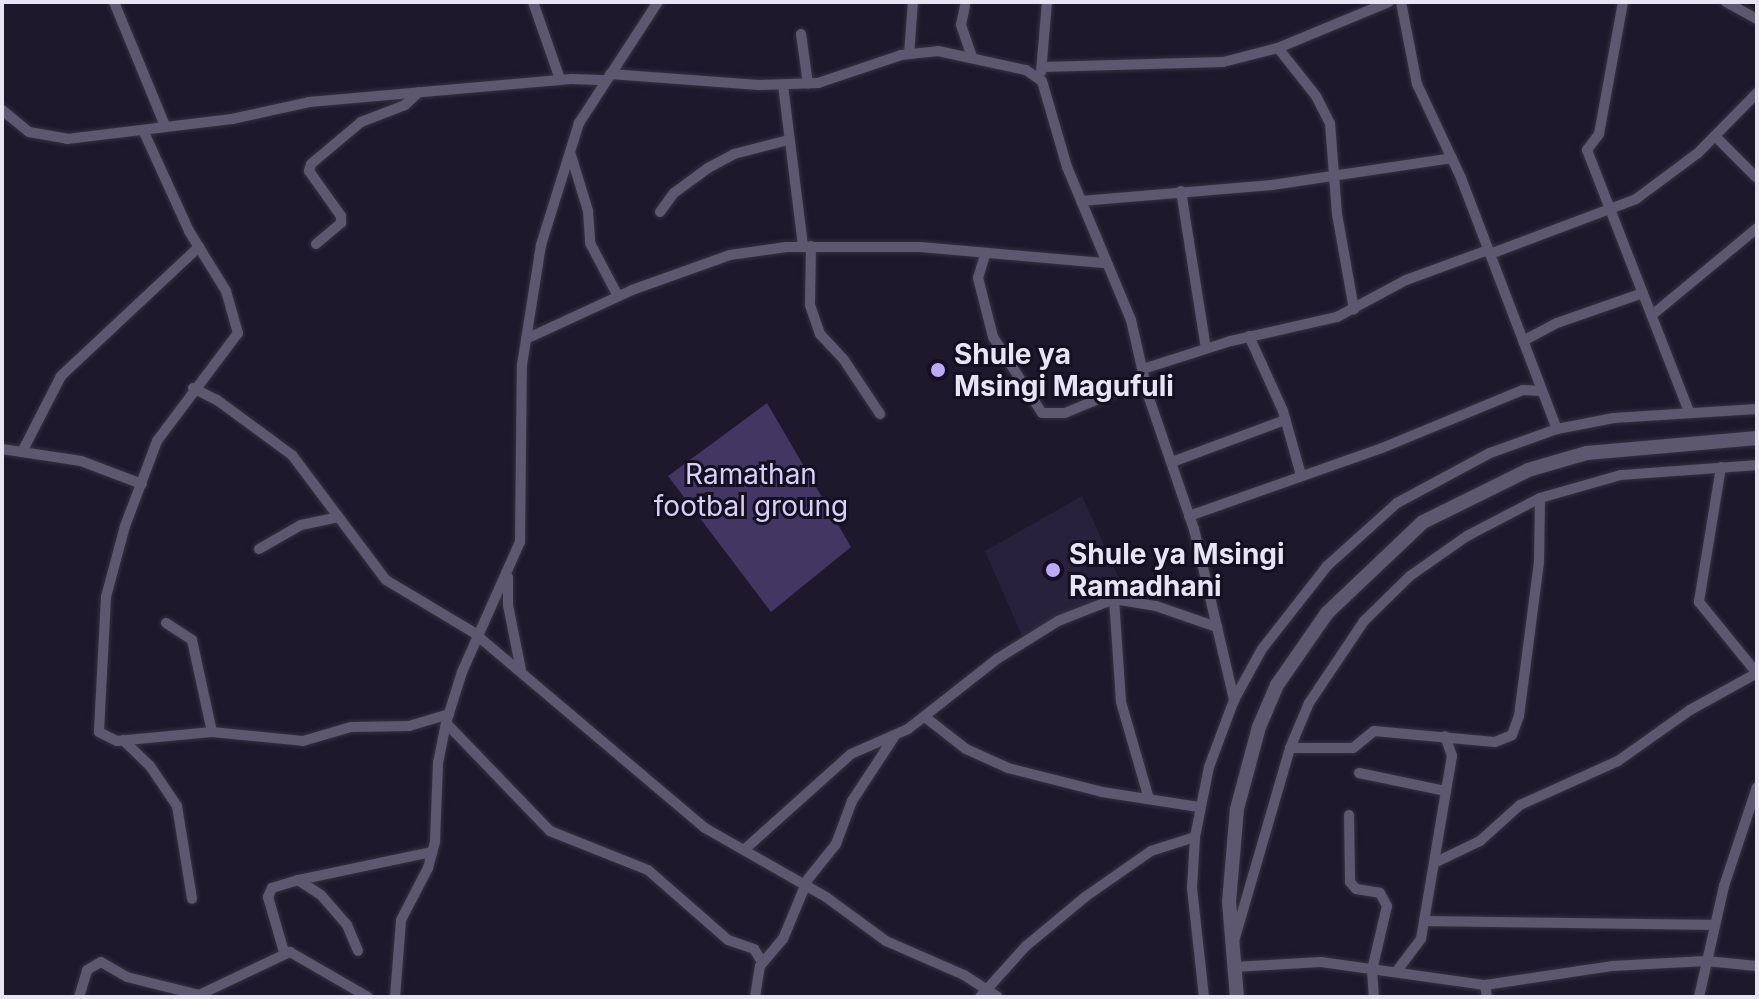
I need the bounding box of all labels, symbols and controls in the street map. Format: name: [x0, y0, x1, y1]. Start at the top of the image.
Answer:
place label: Shule ya Msingi Magufuli: [954, 337, 1174, 403]
marker: Shule ya Msingi Magufuli: [929, 361, 947, 379]
park label: Ramathan footbal groung: [654, 457, 848, 523]
place label: Shule ya Msingi Ramadhani: [1069, 537, 1285, 603]
marker: Shule ya Msingi Ramadhani: [1044, 561, 1062, 579]

